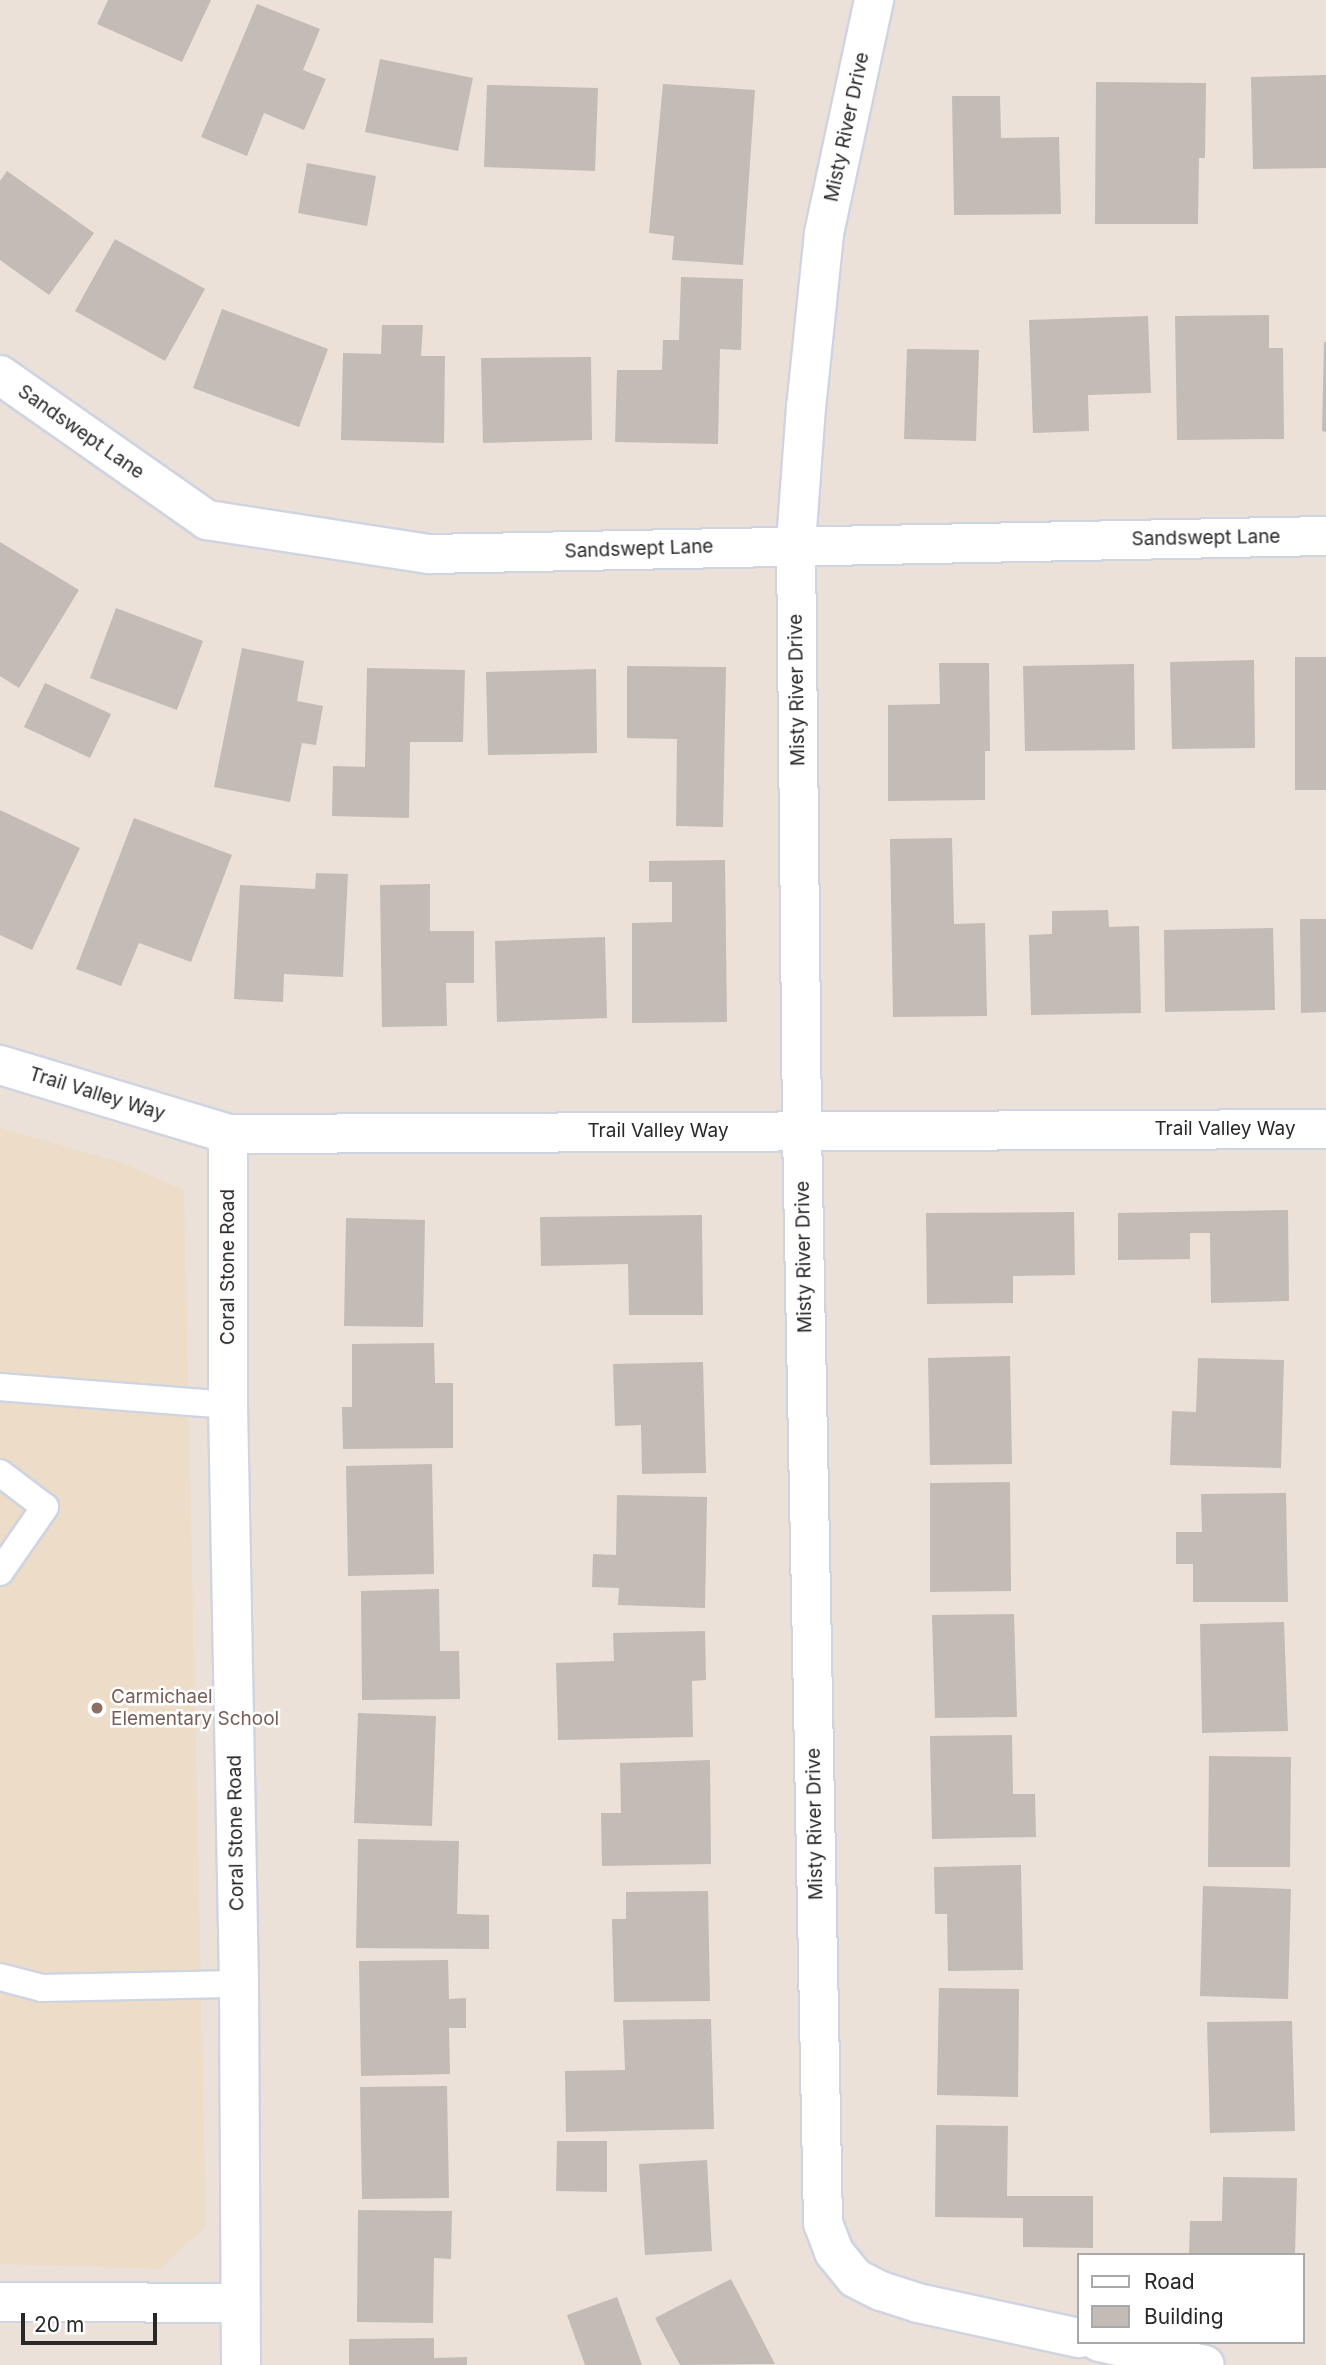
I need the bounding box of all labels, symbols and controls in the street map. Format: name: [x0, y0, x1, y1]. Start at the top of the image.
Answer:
street label: Misty River Drive: [820, 50, 874, 204]
street label: Sandswept Lane: [13, 380, 149, 484]
street label: Sandswept Lane: [1131, 525, 1281, 551]
street label: Sandswept Lane: [564, 535, 714, 563]
street label: Misty River Drive: [784, 614, 810, 766]
street label: Trail Valley Way: [26, 1062, 168, 1126]
street label: Trail Valley Way: [1154, 1118, 1296, 1140]
street label: Trail Valley Way: [587, 1120, 729, 1142]
street label: Misty River Drive: [791, 1181, 817, 1333]
street label: Coral Stone Road: [217, 1189, 239, 1345]
place label: Carmichael Elementary School: [111, 1686, 279, 1730]
marker: Carmichael Elementary School: [89, 1700, 105, 1716]
street label: Misty River Drive: [802, 1748, 828, 1900]
street label: Coral Stone Road: [223, 1755, 249, 1911]
legend: [1078, 2253, 1305, 2344]
text: Road: [1144, 2269, 1195, 2294]
scale bar: [24, 2298, 161, 2342]
text: Building: [1144, 2304, 1224, 2329]
text: 20 m: [34, 2312, 84, 2337]

